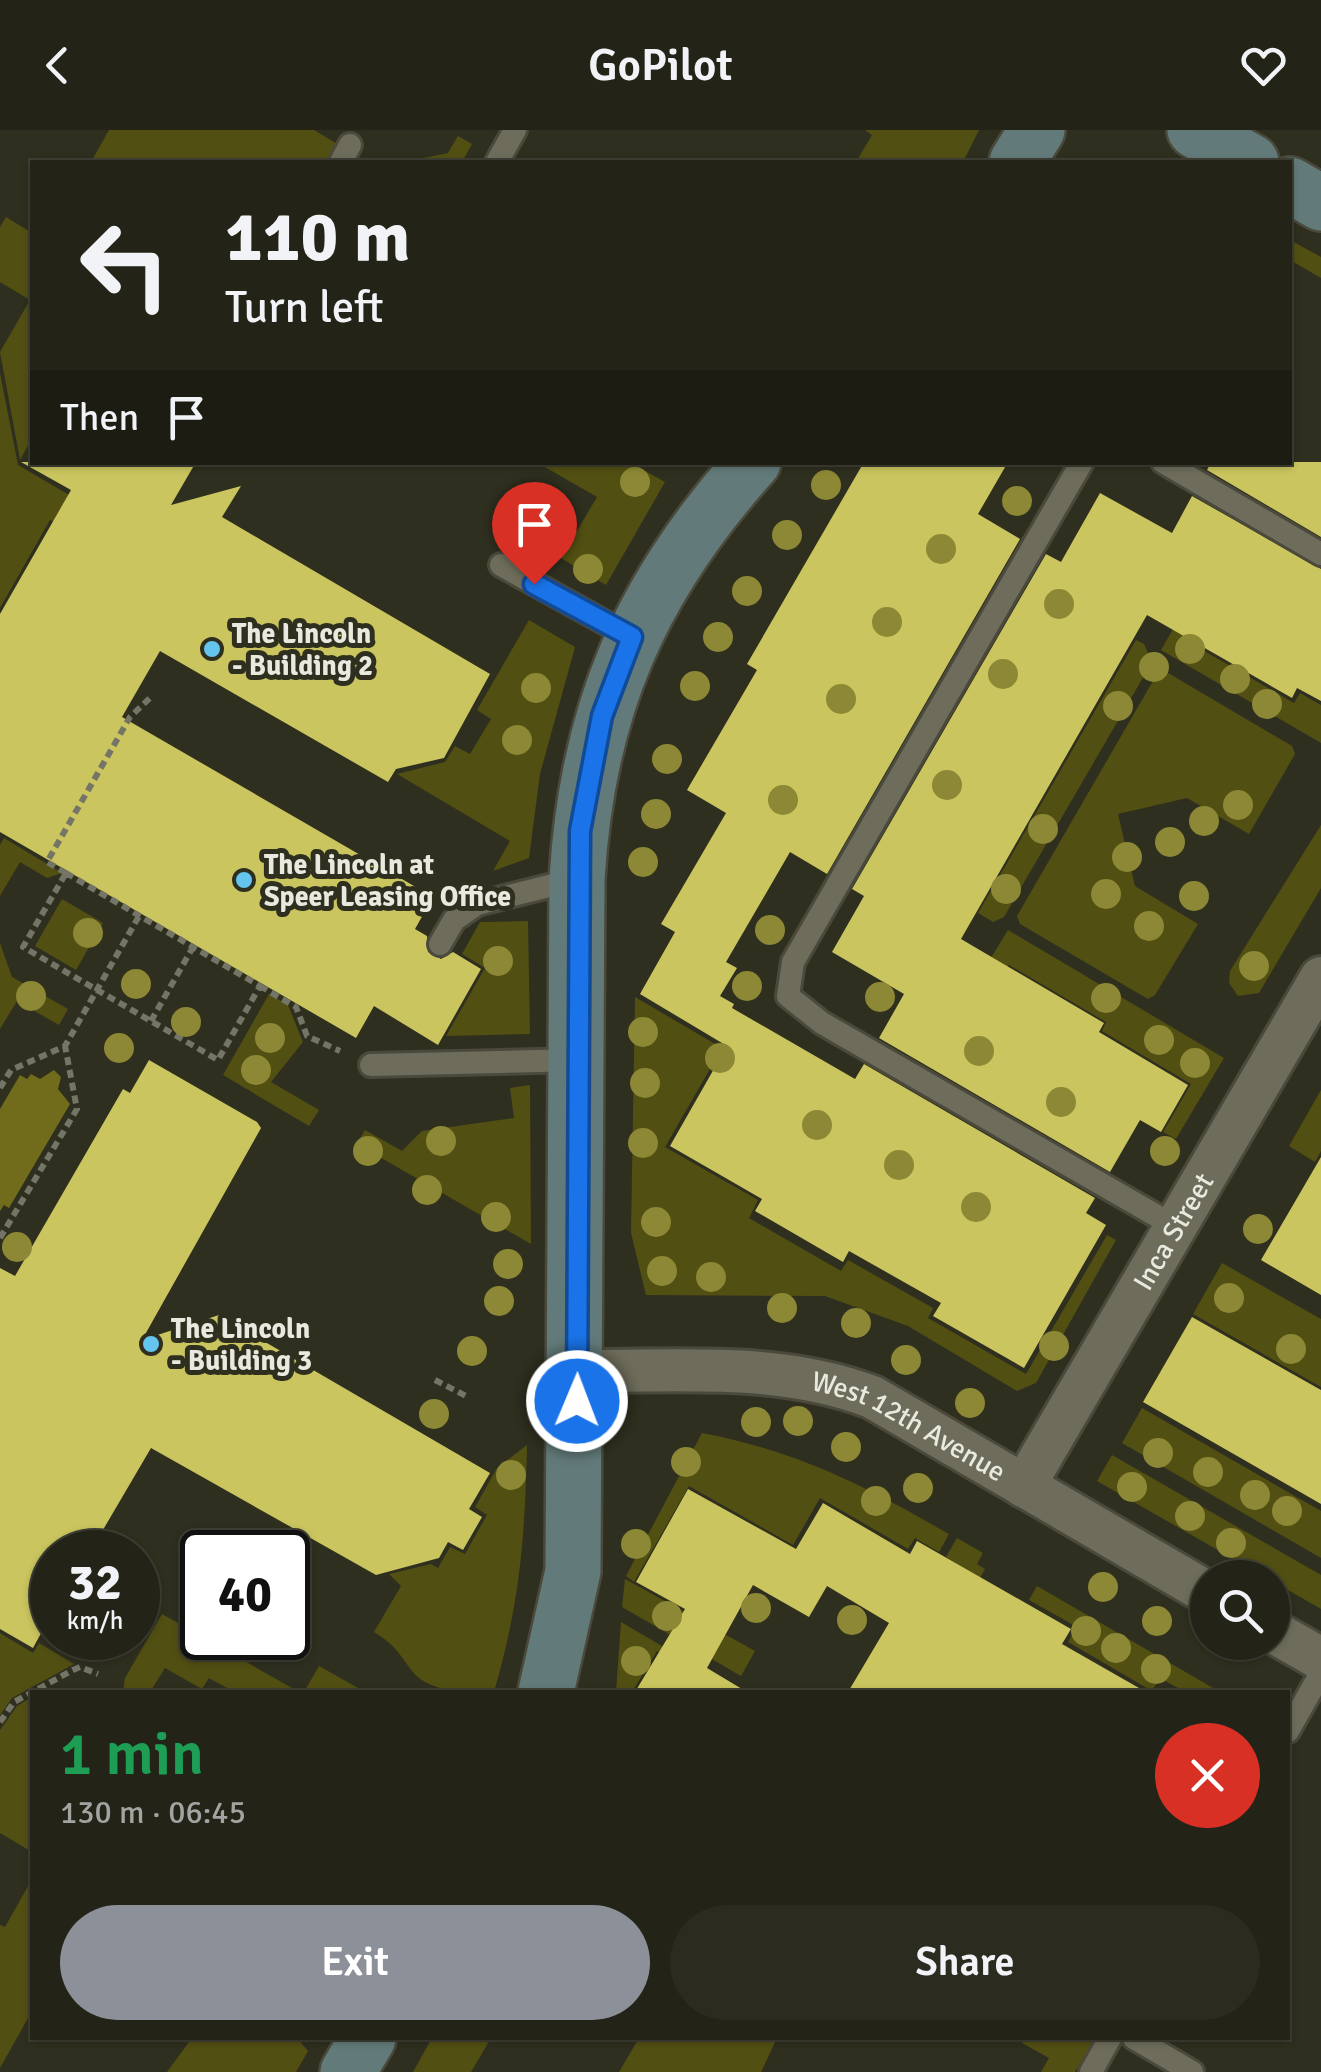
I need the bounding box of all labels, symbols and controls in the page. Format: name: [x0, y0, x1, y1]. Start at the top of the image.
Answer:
icon: back: [30, 38, 85, 93]
text: GoPilot: [588, 38, 733, 93]
icon: heart: [1236, 38, 1291, 93]
text: 110 m: [225, 194, 410, 280]
icon: left: [60, 200, 190, 330]
text: Turn left: [225, 280, 384, 335]
icon: arrive: [159, 390, 214, 445]
text: Then: [60, 394, 139, 441]
pin: [492, 482, 577, 585]
icon: arrive: [507, 497, 562, 552]
place label: The Lincoln - Building 2: [232, 617, 373, 683]
marker: The Lincoln - Building 2: [201, 638, 223, 660]
place label: The Lincoln at Speer Leasing Office: [264, 848, 511, 914]
marker: The Lincoln at Speer Leasing Office: [233, 869, 255, 891]
street label: Inca Street: [1126, 1167, 1221, 1297]
place label: The Lincoln - Building 3: [171, 1312, 312, 1378]
marker: The Lincoln - Building 3: [140, 1333, 162, 1355]
position arrow: [525, 1349, 629, 1453]
street label: West 12th Avenue: [808, 1364, 1011, 1489]
speed limit sign: 40: [180, 1530, 310, 1660]
text: 32: [68, 1552, 122, 1614]
map controls: [1190, 1560, 1290, 1660]
button: search: [1190, 1560, 1290, 1660]
text: km/h: [67, 1605, 123, 1636]
text: 1 min: [60, 1718, 204, 1792]
button: close: [1155, 1723, 1260, 1828]
text: 130 m · 06:45: [60, 1793, 246, 1832]
button: Exit: [60, 1905, 650, 2020]
button: Share: [670, 1905, 1260, 2020]

